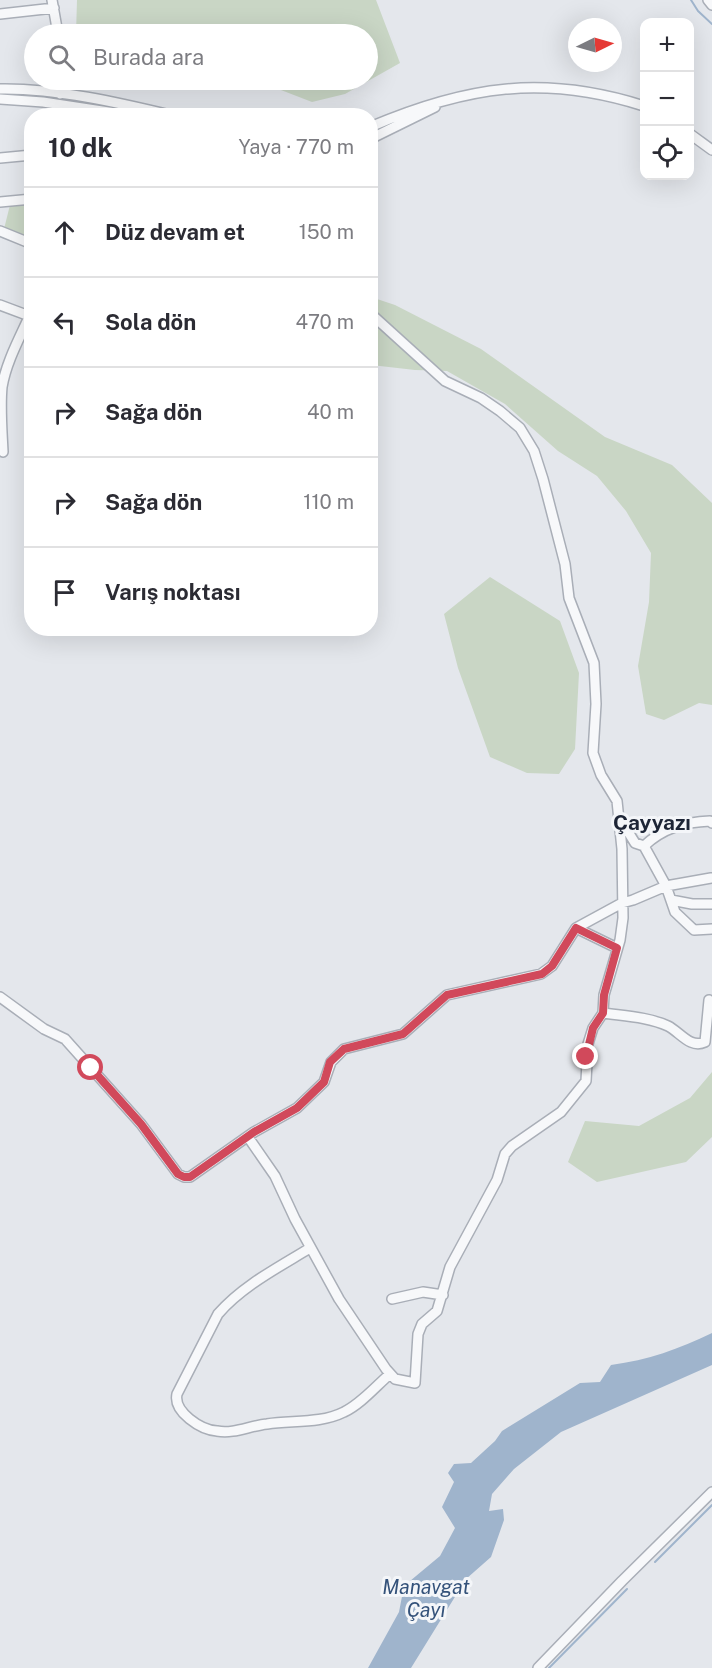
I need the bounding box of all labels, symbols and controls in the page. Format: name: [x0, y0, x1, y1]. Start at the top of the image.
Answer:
north arrow: [568, 18, 622, 72]
map controls: [640, 18, 694, 180]
button: +: [640, 18, 694, 72]
search box: [24, 24, 378, 90]
icon: search: [45, 41, 78, 74]
text: Burada ara: [93, 44, 204, 70]
button: −: [640, 72, 694, 126]
button: locate: [640, 126, 694, 180]
text: 10 dk: [48, 132, 113, 163]
text: Yaya · 770 m: [238, 135, 354, 159]
icon: ahead: [48, 216, 81, 249]
text: Düz devam et: [105, 219, 245, 245]
text: 150 m: [299, 220, 354, 244]
icon: left: [48, 306, 81, 339]
text: Sola dön: [105, 309, 196, 335]
text: 470 m: [295, 310, 354, 334]
icon: right: [48, 396, 81, 429]
text: Sağa dön: [105, 399, 202, 425]
text: 40 m: [307, 400, 354, 424]
icon: right: [48, 486, 81, 519]
text: Sağa dön: [105, 489, 202, 515]
text: 110 m: [303, 490, 354, 514]
icon: arrive: [48, 576, 81, 609]
text: Varış noktası: [105, 579, 240, 605]
district label: Çayyazı: [613, 810, 691, 835]
route end: [572, 1043, 598, 1069]
route start: [77, 1054, 103, 1080]
water label: Manavgat Çayı: [382, 1575, 470, 1622]

